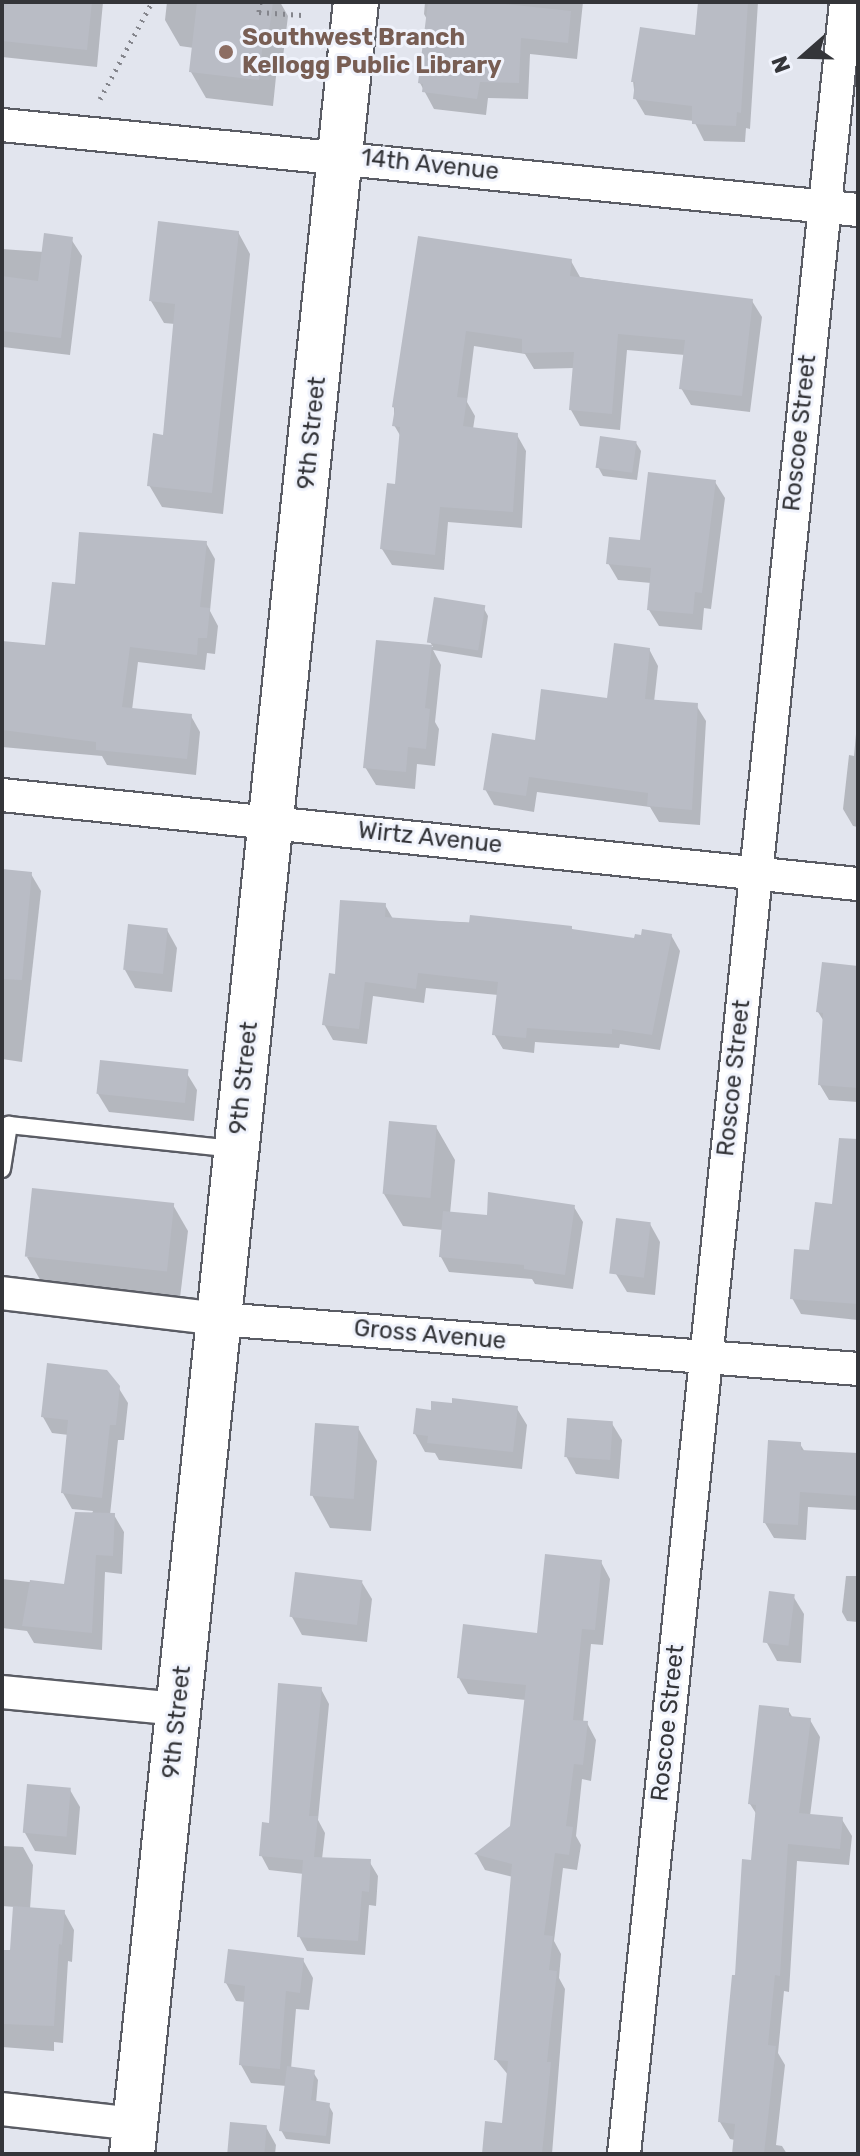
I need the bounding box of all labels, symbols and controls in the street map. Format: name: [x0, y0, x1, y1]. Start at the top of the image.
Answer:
north arrow: [764, 16, 844, 96]
place label: Southwest Branch Kellogg Public Library: [242, 24, 502, 80]
marker: Southwest Branch Kellogg Public Library: [217, 43, 235, 61]
text: N: [766, 52, 796, 76]
street label: 14th Avenue: [359, 143, 501, 187]
street label: Roscoe Street: [777, 353, 823, 513]
street label: 9th Street: [292, 375, 332, 491]
street label: Wirtz Avenue: [356, 816, 504, 860]
street label: Roscoe Street: [711, 998, 757, 1158]
street label: 9th Street: [224, 1020, 264, 1136]
street label: Gross Avenue: [352, 1314, 508, 1356]
street label: Roscoe Street: [645, 1643, 691, 1803]
street label: 9th Street: [157, 1664, 197, 1780]

